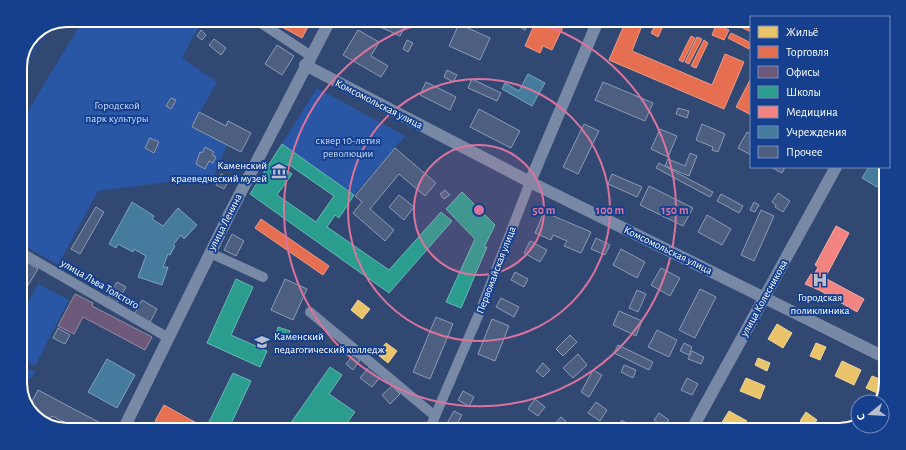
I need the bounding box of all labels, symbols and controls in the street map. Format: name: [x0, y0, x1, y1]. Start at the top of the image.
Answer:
legend: [750, 16, 890, 168]
text: Жильё: [786, 26, 818, 38]
text: Торговля: [786, 46, 829, 58]
text: Офисы: [786, 66, 820, 78]
street label: Комсомольская улица: [333, 77, 425, 131]
text: Школы: [786, 86, 821, 98]
park label: Городской парк культуры: [86, 100, 148, 124]
text: Медицина: [786, 106, 838, 118]
text: Учреждения: [786, 126, 847, 138]
park label: сквер 10-летия революции: [316, 135, 380, 159]
text: Прочее: [786, 146, 822, 158]
place label: Каменский краеведческий музей: [171, 160, 267, 184]
museum icon: Каменский краеведческий музей: [270, 162, 288, 180]
street label: улица Ленина: [206, 192, 244, 253]
centre of rings: [472, 203, 486, 217]
text: 50 m: [533, 204, 556, 216]
text: 100 m: [596, 204, 624, 216]
text: 150 m: [661, 204, 689, 216]
street label: Комсомольская улица: [622, 224, 714, 276]
street label: Первомайская улица: [474, 225, 518, 315]
street label: улица Льва Толстого: [58, 257, 141, 311]
street label: улица Колесникова: [738, 258, 790, 339]
hospital icon: Городская поликлиника: [811, 271, 829, 289]
place label: Городская поликлиника: [791, 292, 849, 316]
place label: Каменский педагогический колледж: [274, 331, 385, 355]
school or university icon: Каменский педагогический колледж: [253, 333, 271, 351]
north arrow: [850, 394, 890, 434]
text: С: [855, 412, 867, 422]

